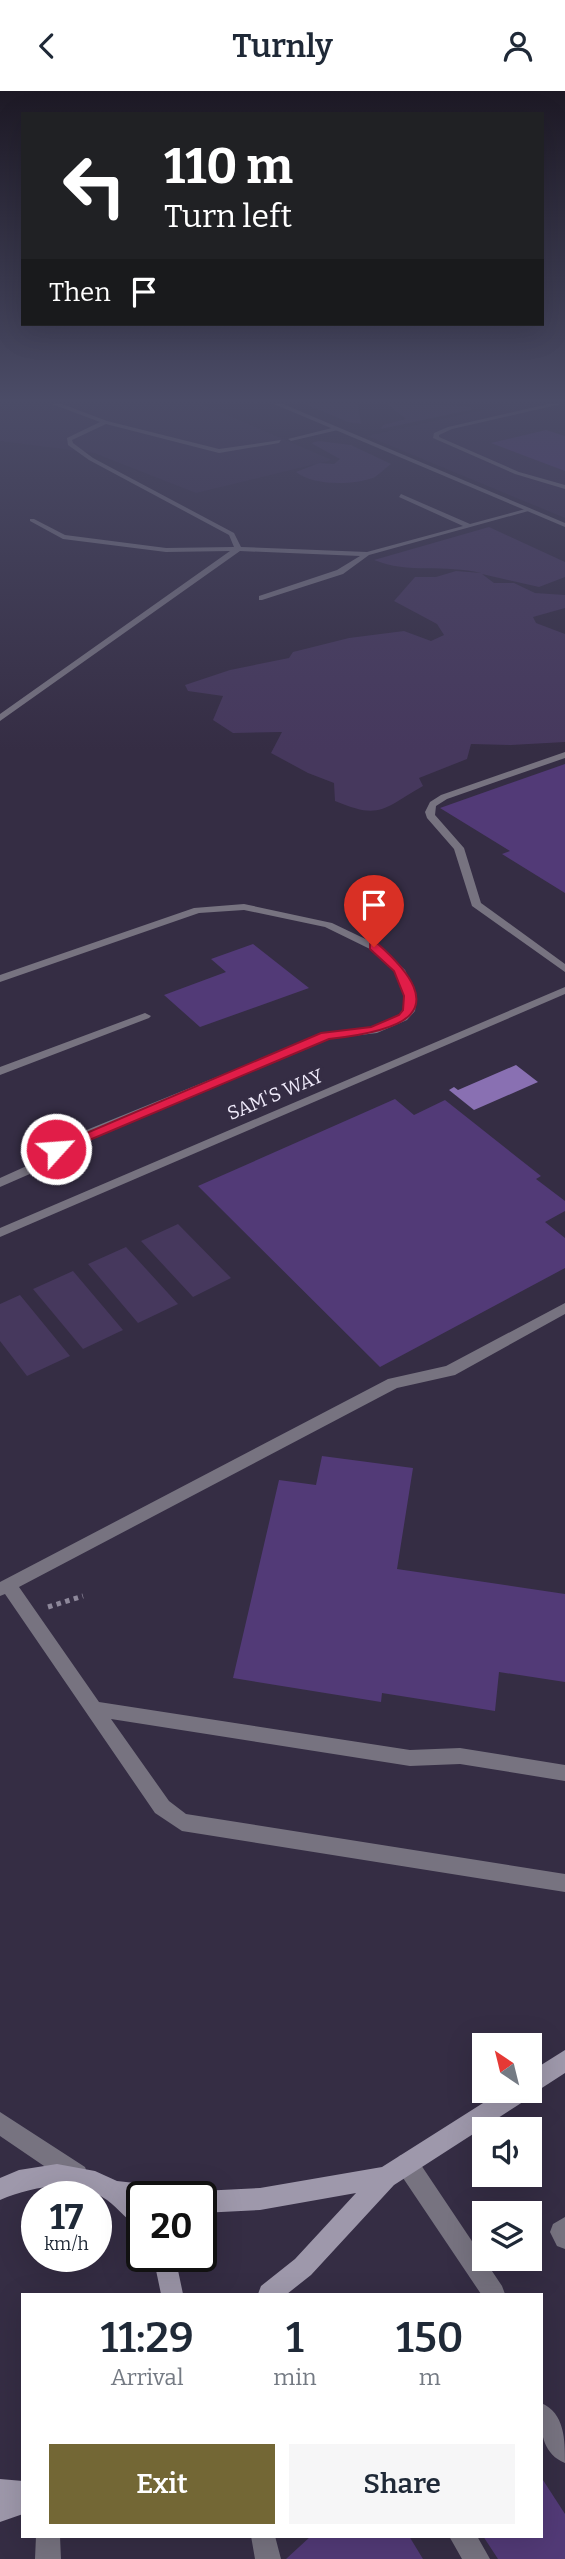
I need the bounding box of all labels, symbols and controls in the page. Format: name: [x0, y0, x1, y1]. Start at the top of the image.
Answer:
icon: back: [28, 27, 66, 65]
text: Turnly: [232, 27, 333, 65]
icon: person: [499, 27, 537, 65]
text: 110 m: [164, 137, 293, 196]
icon: left: [49, 140, 140, 231]
text: Turn left: [164, 197, 292, 235]
icon: arrive: [125, 273, 163, 311]
text: Then: [49, 277, 111, 308]
pin: [344, 875, 404, 947]
icon: arrive: [355, 886, 393, 924]
street label: SAM'S WAY: [224, 1064, 327, 1125]
position arrow: [19, 1112, 93, 1186]
north arrow: [472, 2033, 542, 2103]
map controls: [472, 2033, 542, 2271]
button: sound: [472, 2117, 542, 2187]
speed limit sign: 20: [126, 2181, 217, 2272]
text: 17: [50, 2196, 83, 2238]
button: layers: [472, 2201, 542, 2271]
text: km/h: [44, 2233, 89, 2255]
text: 11:29: [101, 2313, 194, 2363]
text: 1: [286, 2313, 304, 2363]
text: 150: [396, 2313, 463, 2363]
text: Arrival: [111, 2363, 184, 2391]
text: min: [273, 2363, 317, 2391]
text: m: [419, 2363, 441, 2391]
button: Exit: [49, 2444, 275, 2524]
button: Share: [289, 2444, 515, 2524]

